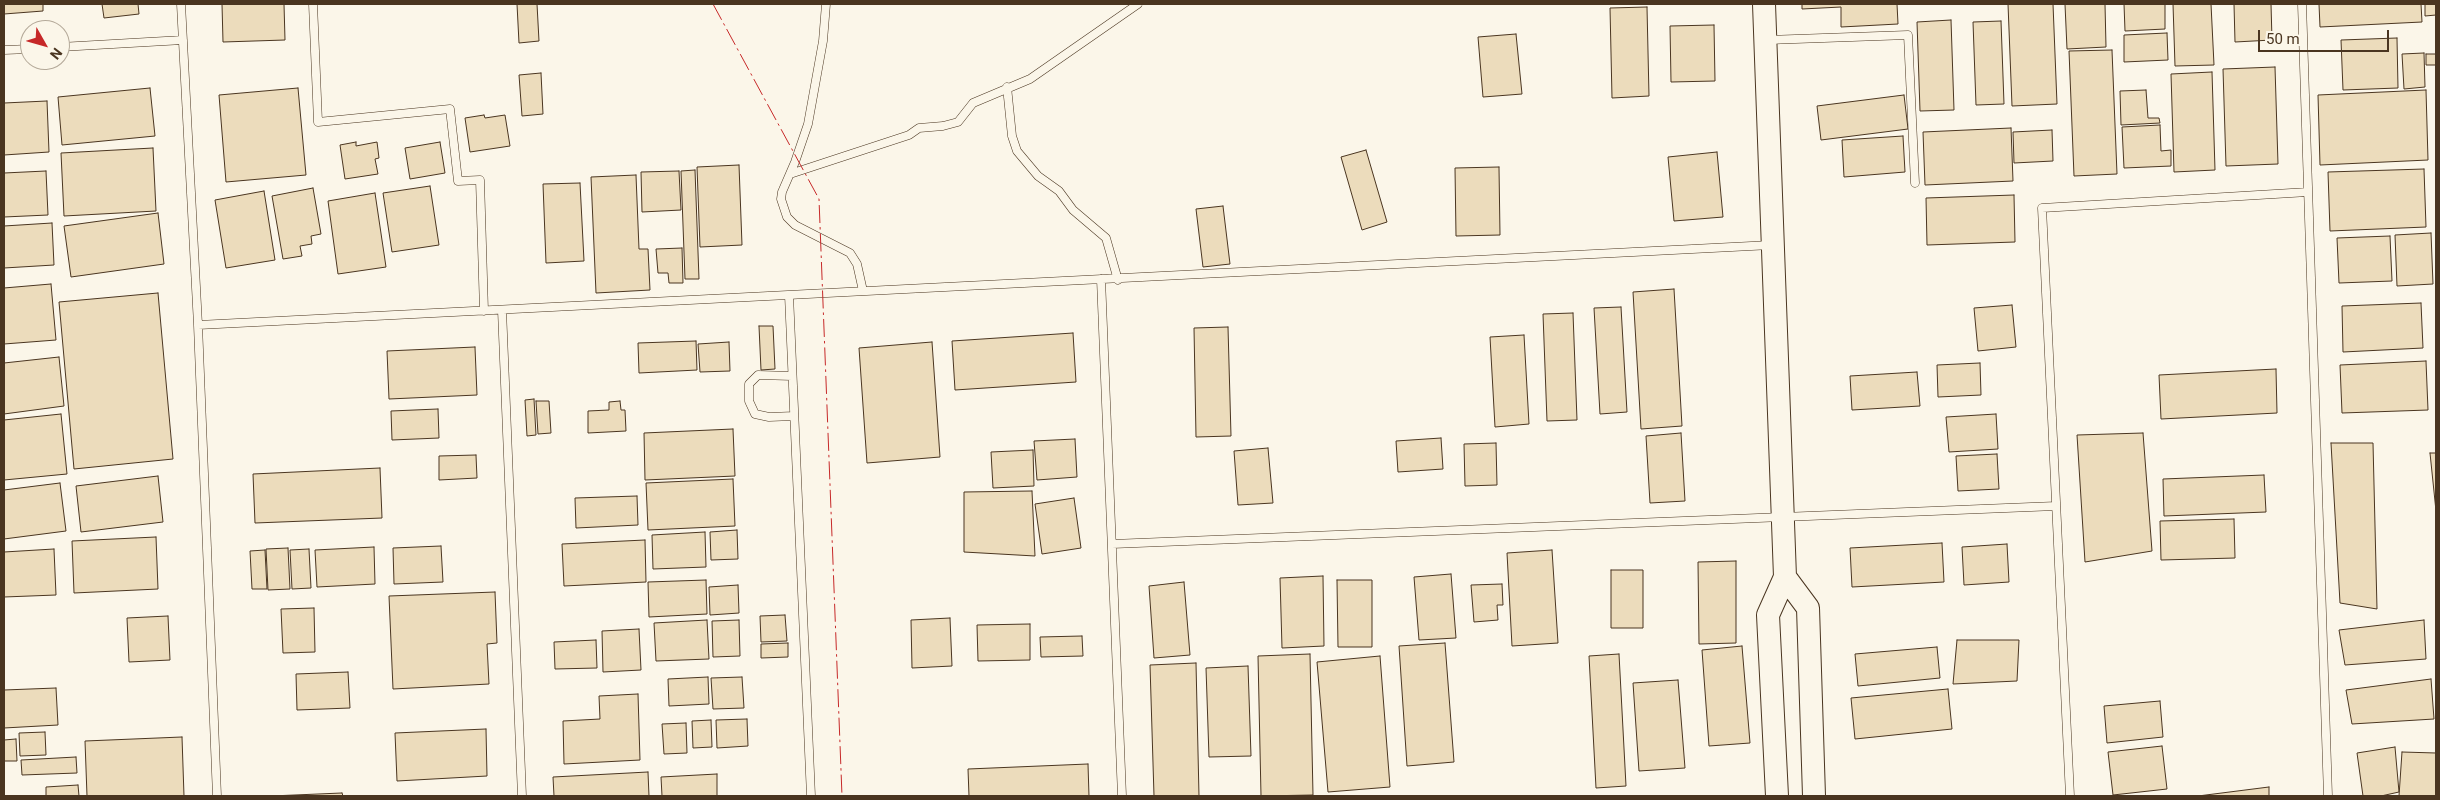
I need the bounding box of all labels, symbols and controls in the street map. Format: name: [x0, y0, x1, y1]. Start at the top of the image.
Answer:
north arrow: [20, 20, 70, 70]
scale bar: [2260, 20, 2391, 52]
text: 50 m: [2266, 30, 2300, 48]
text: N: [47, 45, 65, 62]

